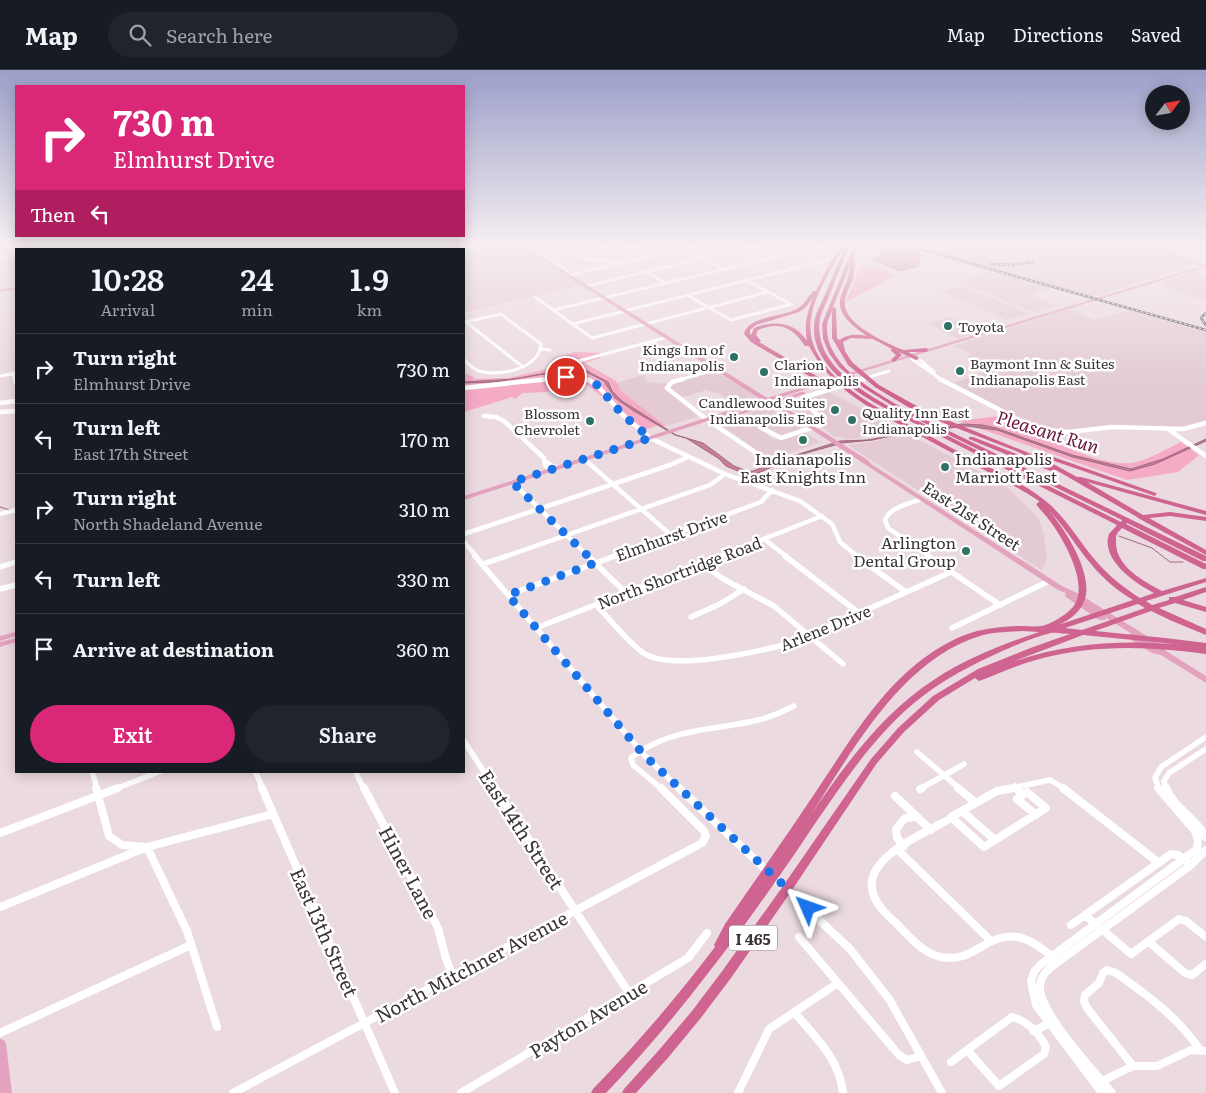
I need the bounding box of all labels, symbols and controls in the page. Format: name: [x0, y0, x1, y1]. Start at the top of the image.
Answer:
search box: [108, 12, 458, 57]
text: Map: [25, 17, 78, 52]
icon: search: [126, 21, 154, 49]
text: Search here: [166, 21, 272, 49]
text: Map: [947, 21, 985, 48]
text: Directions: [1013, 21, 1103, 48]
text: Saved: [1131, 21, 1181, 48]
north arrow: [1145, 85, 1190, 130]
map controls: [1145, 85, 1190, 130]
text: 730 m: [113, 95, 215, 147]
icon: right: [30, 105, 95, 170]
text: Elmhurst Drive: [113, 142, 275, 175]
text: Then: [30, 200, 76, 228]
icon: left: [86, 200, 114, 228]
text: 10:28: [91, 256, 164, 300]
text: 24: [240, 256, 274, 300]
text: 1.9: [350, 256, 389, 300]
text: Arrival: [100, 297, 155, 321]
text: min: [241, 297, 273, 321]
text: km: [357, 297, 382, 321]
place label: Toyota: [958, 316, 1005, 336]
marker: Toyota: [942, 320, 954, 332]
place label: Kings Inn of Indianapolis: [639, 339, 726, 375]
text: Turn right: [73, 343, 177, 371]
marker: Kings Inn of Indianapolis: [728, 351, 740, 363]
place label: Baymont Inn & Suites Indianapolis East: [970, 353, 1114, 389]
place label: Clarion Indianapolis: [774, 354, 859, 390]
icon: right: [30, 355, 58, 383]
text: 730 m: [397, 355, 450, 383]
pin: [545, 356, 587, 398]
icon: arrive: [552, 363, 580, 391]
marker: Baymont Inn & Suites Indianapolis East: [954, 365, 966, 377]
marker: Clarion Indianapolis: [758, 366, 770, 378]
text: Elmhurst Drive: [73, 371, 191, 395]
place label: Candlewood Suites Indianapolis East: [699, 392, 825, 428]
place label: Quality Inn East Indianapolis: [862, 402, 970, 438]
place label: Blossom Chevrolet: [514, 403, 580, 439]
water label: Pleasant Run: [993, 403, 1103, 459]
marker: Candlewood Suites Indianapolis East: [829, 404, 841, 416]
text: Turn left: [73, 413, 160, 441]
marker: Quality Inn East Indianapolis: [846, 414, 858, 426]
marker: Blossom Chevrolet: [584, 415, 596, 427]
icon: left: [30, 425, 58, 453]
text: 170 m: [400, 425, 450, 453]
marker: Indianapolis East Knights Inn: [797, 434, 809, 446]
text: East 17th Street: [73, 441, 189, 465]
place label: Indianapolis East Knights Inn: [740, 446, 867, 488]
place label: Indianapolis Marriott East: [955, 446, 1058, 488]
marker: Indianapolis Marriott East: [939, 461, 951, 473]
street label: East 21st Street: [918, 474, 1026, 556]
text: Turn right: [73, 483, 177, 511]
icon: right: [30, 495, 58, 523]
text: 310 m: [399, 495, 450, 523]
street label: Elmhurst Drive: [612, 504, 730, 566]
text: North Shadeland Avenue: [73, 511, 262, 535]
street label: North Shortridge Road: [593, 530, 765, 614]
place label: Arlington Dental Group: [853, 530, 956, 572]
marker: Arlington Dental Group: [960, 545, 972, 557]
icon: left: [30, 565, 58, 593]
text: Turn left: [73, 565, 160, 593]
text: 330 m: [397, 565, 450, 593]
street label: Arlene Drive: [776, 598, 874, 656]
icon: arrive: [30, 635, 58, 663]
text: Arrive at destination: [73, 635, 274, 663]
text: 360 m: [396, 635, 450, 663]
button: Exit: [30, 705, 235, 763]
button: Share: [245, 705, 450, 763]
street label: East 14th Street: [473, 764, 571, 895]
street label: Hiner Lane: [373, 821, 445, 924]
street label: East 13th Street: [284, 863, 366, 1001]
position arrow: [781, 881, 833, 933]
street label: North Mitchner Avenue: [370, 903, 572, 1029]
road number: I 465: [729, 926, 777, 950]
street label: Payton Avenue: [524, 972, 652, 1064]

